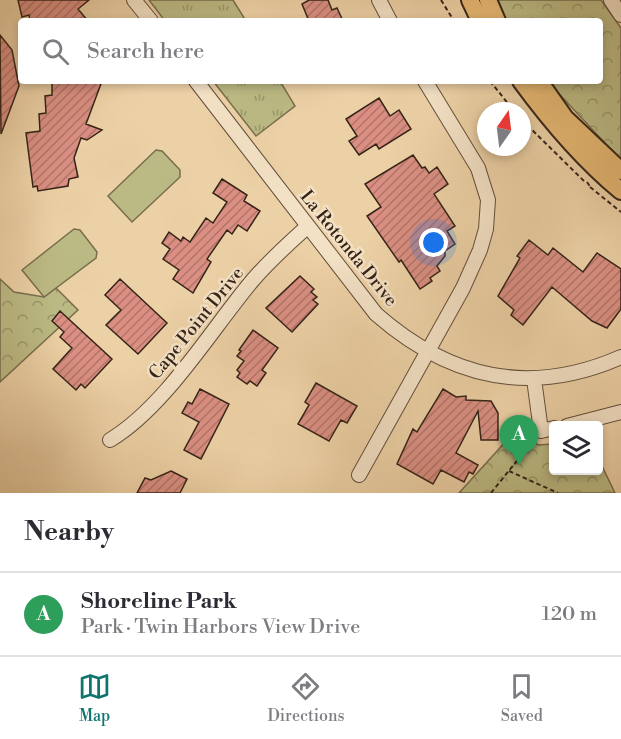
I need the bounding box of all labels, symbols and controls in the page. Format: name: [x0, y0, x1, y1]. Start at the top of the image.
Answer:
search box: [18, 18, 603, 84]
icon: search: [39, 35, 72, 68]
text: Search here: [87, 38, 204, 65]
north arrow: [477, 102, 531, 156]
street label: La Rotonda Drive: [295, 186, 403, 311]
your location: [419, 228, 448, 257]
street label: Cape Point Drive: [144, 262, 249, 384]
pin: A: [500, 416, 538, 465]
map controls: [549, 421, 603, 475]
button: layers: [549, 421, 603, 475]
text: Nearby: [24, 516, 114, 548]
text: Shoreline Park: [81, 588, 237, 615]
text: A: [36, 602, 51, 627]
text: 120 m: [542, 602, 597, 627]
text: Park · Twin Harbors View Drive: [81, 615, 360, 640]
tab: Map: [78, 670, 111, 726]
tab: Directions: [267, 670, 345, 726]
tab: Saved: [501, 670, 543, 726]

